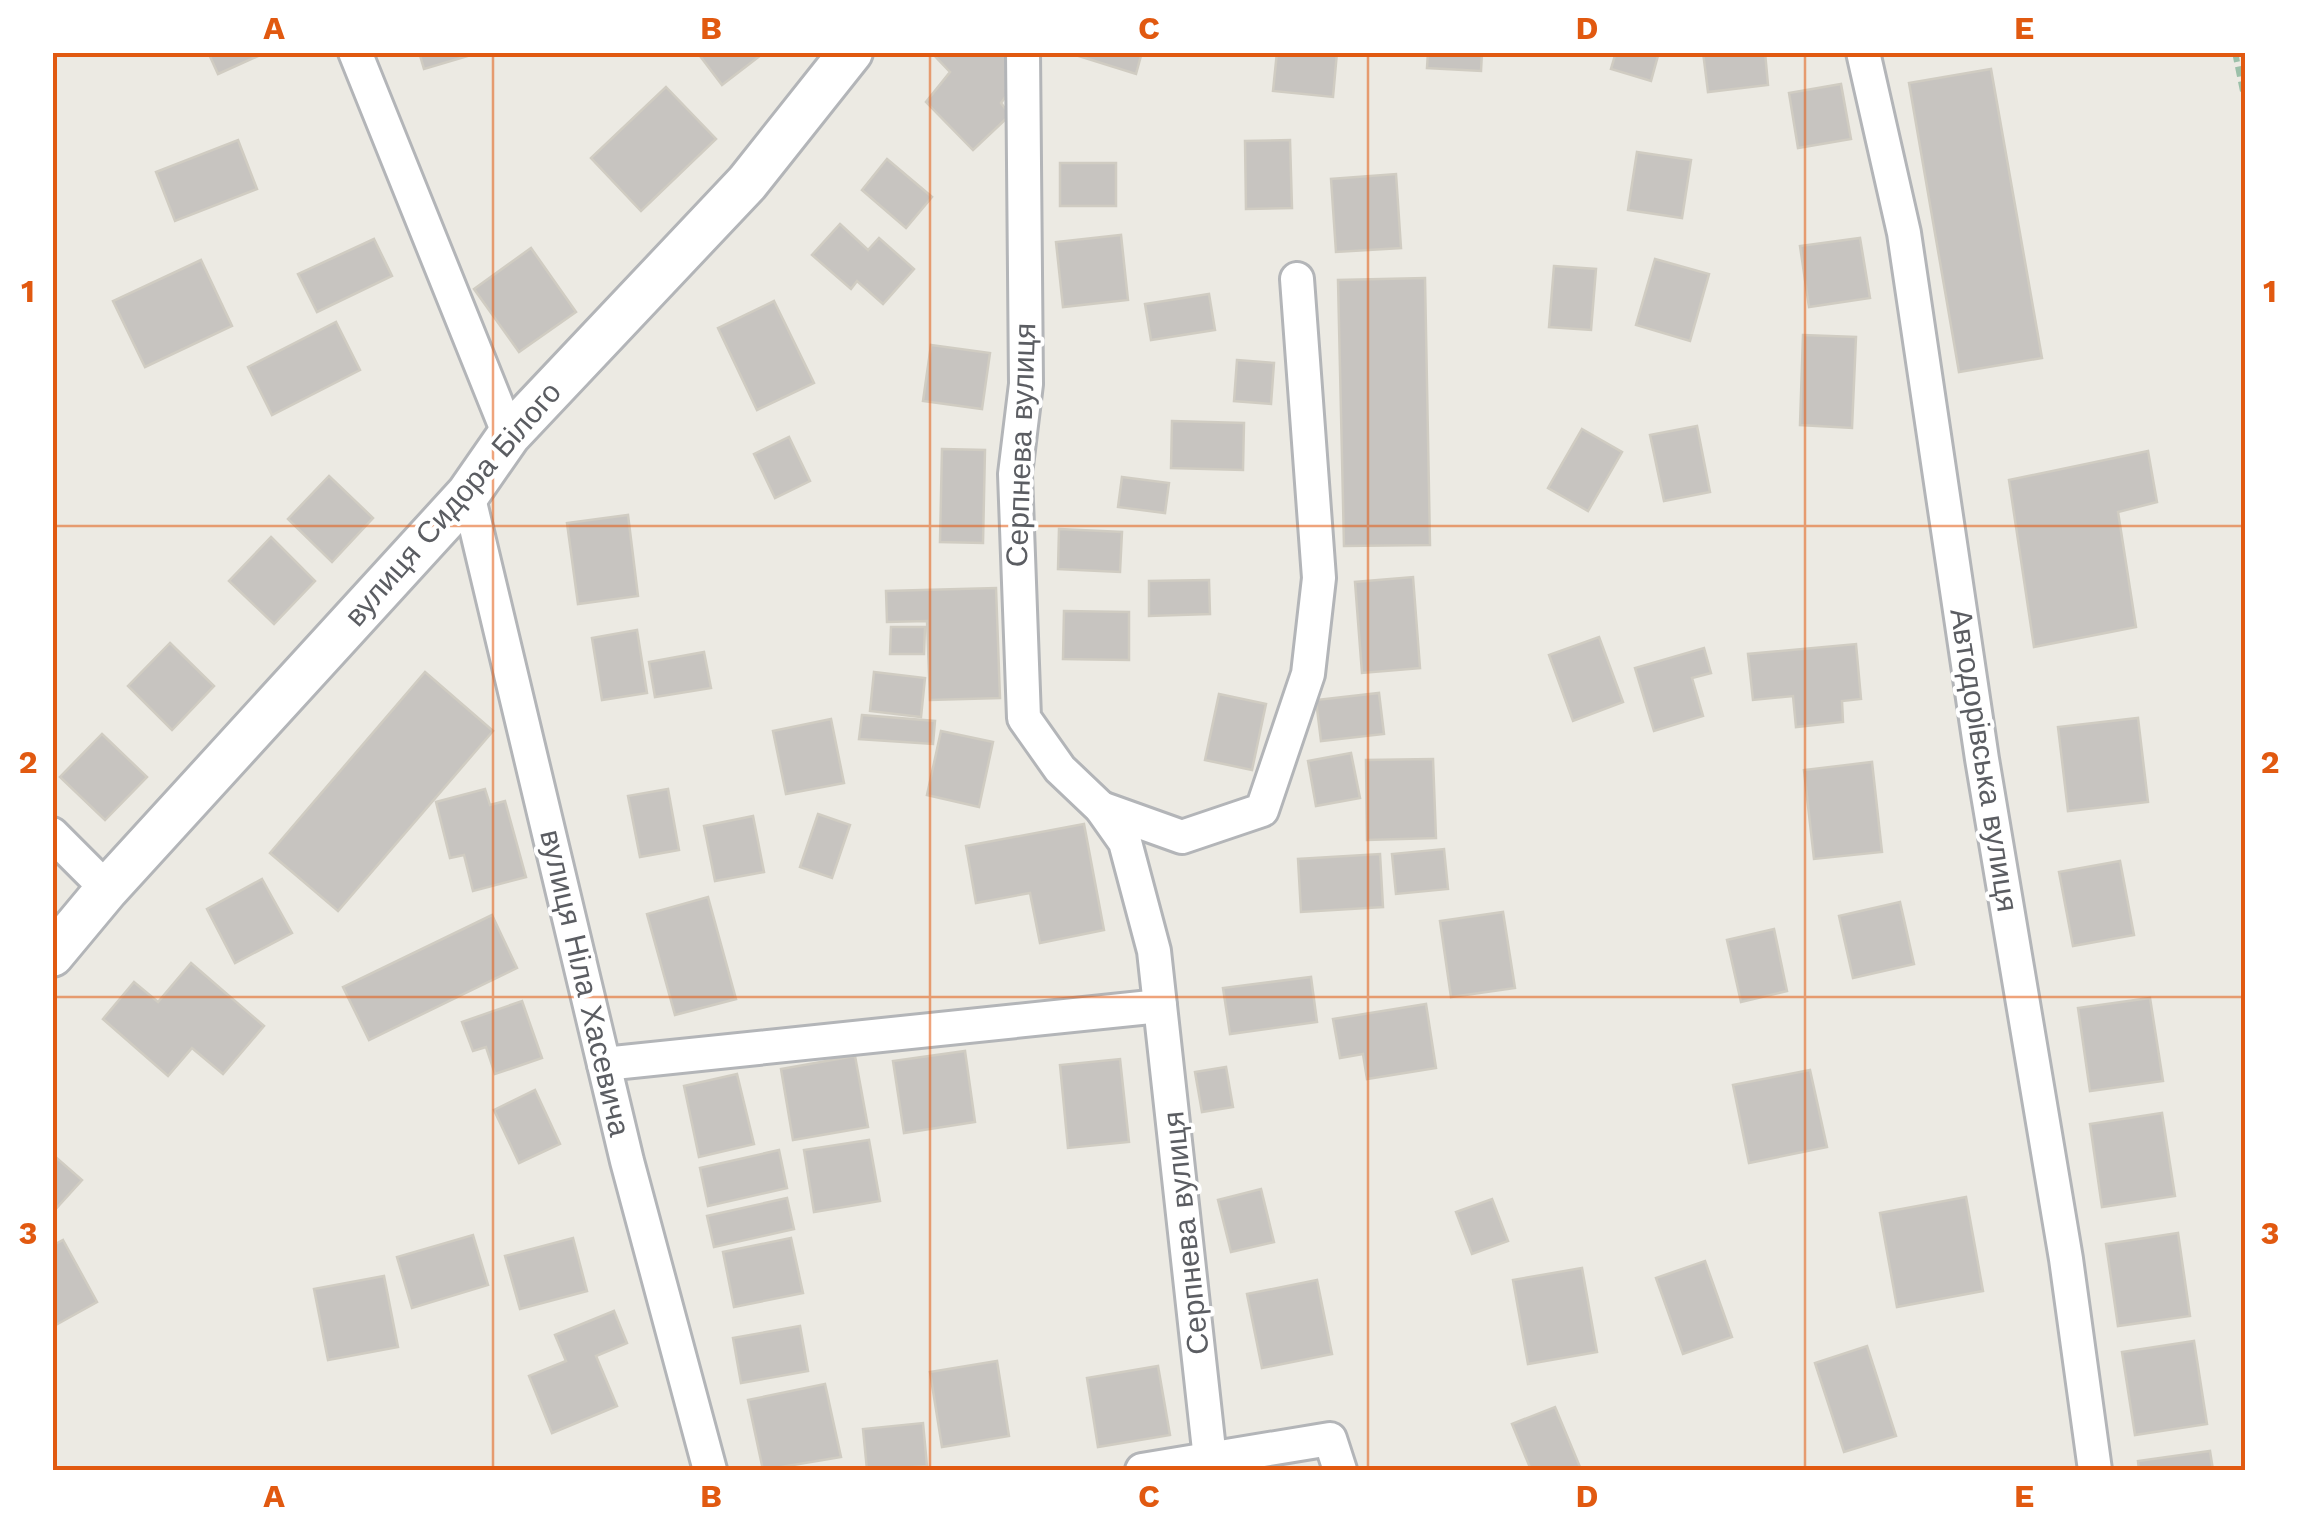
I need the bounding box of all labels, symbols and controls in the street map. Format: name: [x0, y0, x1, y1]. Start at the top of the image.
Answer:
text: A: [263, 9, 285, 47]
text: B: [700, 9, 722, 47]
text: C: [1138, 9, 1160, 47]
text: D: [1576, 9, 1598, 47]
text: E: [2014, 9, 2034, 47]
text: 1: [21, 272, 35, 310]
text: 1: [2263, 272, 2277, 310]
street label: Серпнева вулиця: [999, 322, 1042, 568]
street label: вулиця Сидора Білого: [337, 375, 568, 633]
street label: Автодорівська вулиця: [1943, 606, 2026, 914]
text: 2: [18, 743, 38, 781]
text: 2: [2260, 743, 2280, 781]
street label: вулиця Ніла Хасевича: [533, 826, 638, 1140]
street label: Серпнева вулиця: [1155, 1110, 1216, 1356]
text: 3: [19, 1214, 37, 1252]
text: 3: [2261, 1214, 2279, 1252]
text: A: [263, 1477, 285, 1515]
text: B: [700, 1477, 722, 1515]
text: C: [1138, 1477, 1160, 1515]
text: D: [1576, 1477, 1598, 1515]
text: E: [2014, 1477, 2034, 1515]

